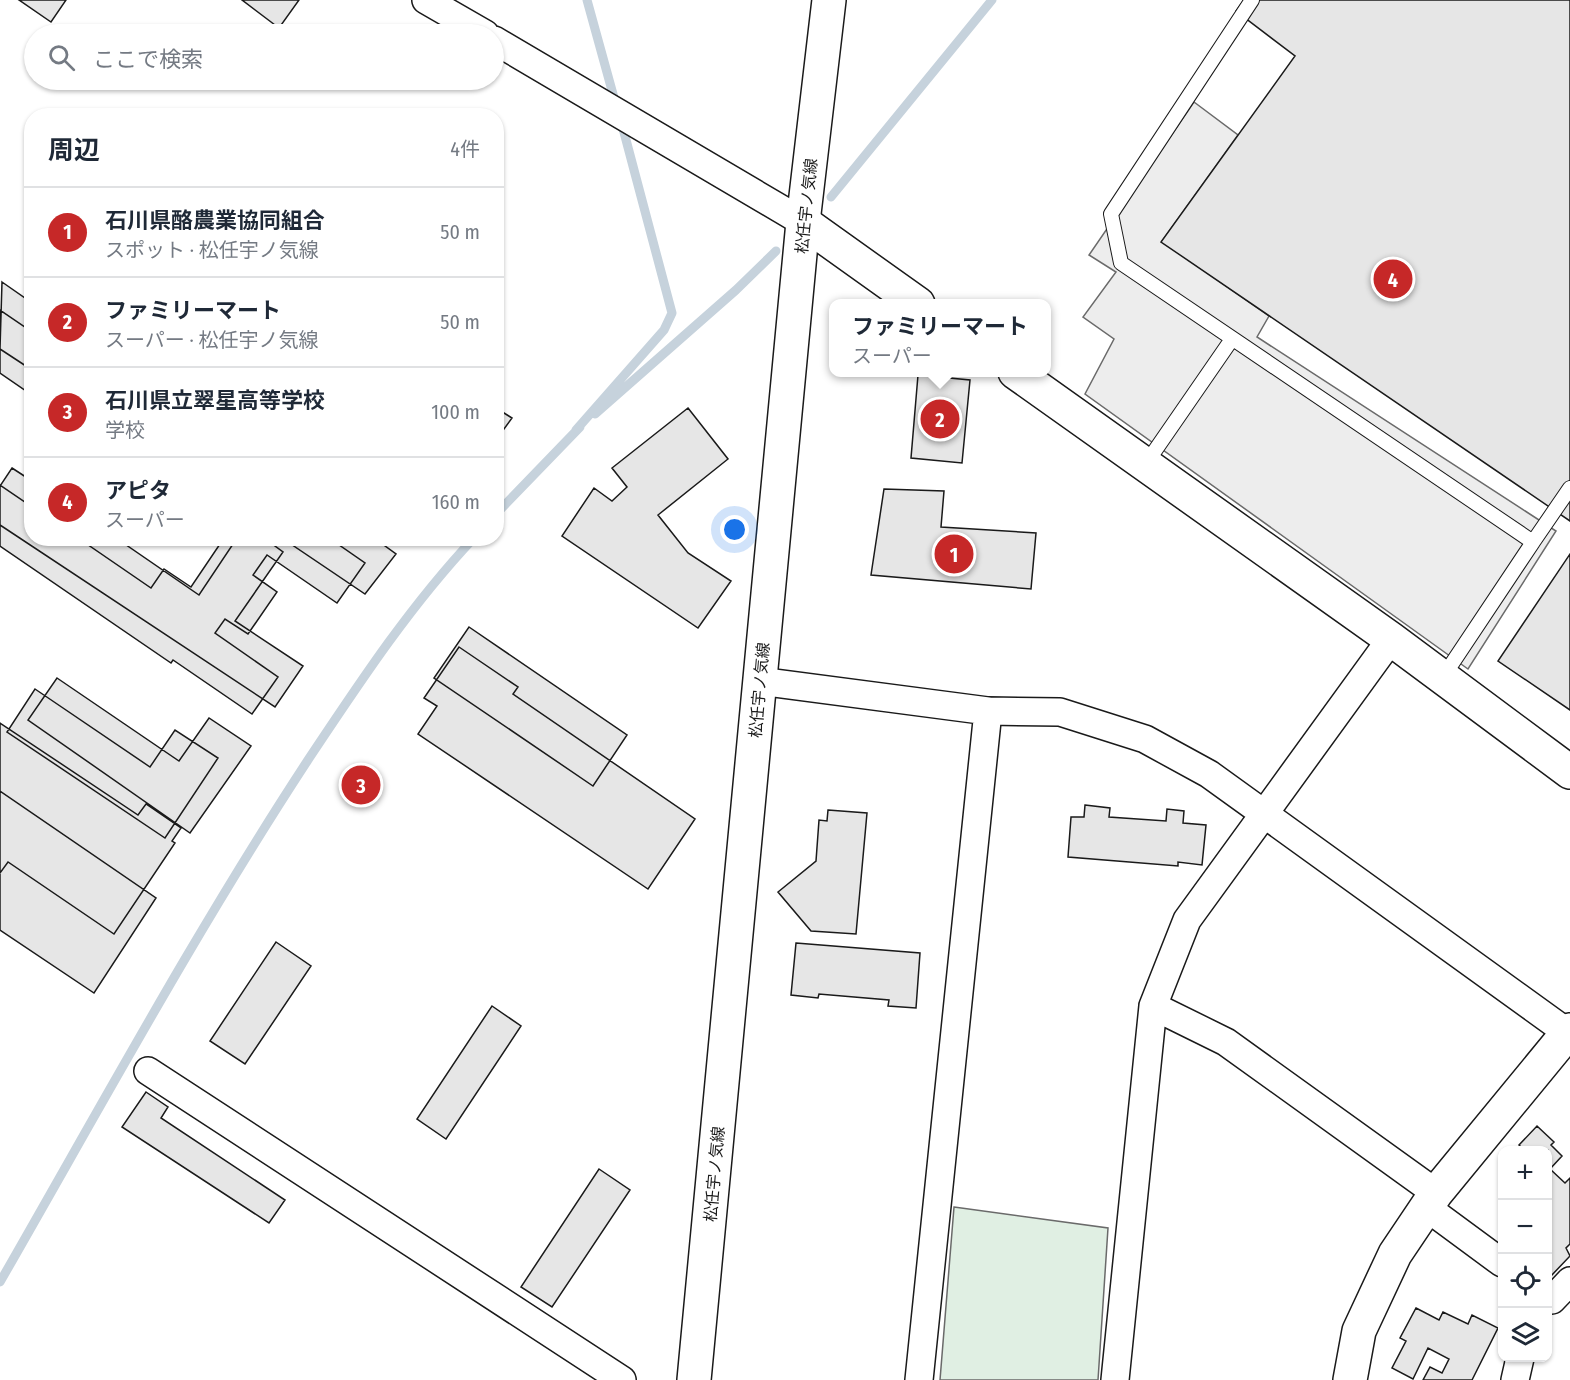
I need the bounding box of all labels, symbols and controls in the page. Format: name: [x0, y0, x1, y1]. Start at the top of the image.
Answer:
search box: [24, 24, 504, 90]
icon: search: [45, 41, 78, 74]
text: ここで検索: [93, 46, 203, 73]
text: 周辺: [48, 135, 100, 166]
text: 4件: [450, 137, 480, 161]
street label: 松任宇ノ気線: [792, 157, 821, 255]
text: 石川県酪農業協同組合: [105, 207, 325, 234]
text: 1: [63, 220, 72, 244]
text: 50 m: [440, 220, 480, 244]
text: スポット · 松任宇ノ気線: [105, 238, 319, 262]
pin: 4: [1374, 256, 1412, 302]
text: ファミリーマート: [105, 297, 281, 324]
popup: [829, 299, 1051, 377]
text: 2: [63, 310, 72, 334]
text: 50 m: [440, 310, 480, 334]
text: ファミリーマート: [852, 313, 1028, 340]
text: スーパー · 松任宇ノ気線: [105, 328, 318, 352]
text: スーパー: [852, 344, 932, 368]
text: 石川県立翠星高等学校: [105, 387, 325, 414]
pin: 2: [920, 396, 960, 442]
text: 3: [63, 400, 72, 424]
text: 100 m: [431, 400, 480, 424]
text: 学校: [105, 418, 145, 442]
text: アピタ: [105, 477, 171, 504]
text: 4: [62, 490, 73, 514]
text: 160 m: [432, 490, 480, 514]
text: スーパー: [105, 508, 185, 532]
your location: [720, 515, 749, 544]
pin: 1: [934, 532, 974, 576]
street label: 松任宇ノ気線: [746, 641, 773, 739]
pin: 3: [342, 762, 380, 808]
street label: 松任宇ノ気線: [701, 1125, 728, 1223]
map controls: [1498, 1146, 1552, 1362]
button: +: [1498, 1146, 1552, 1200]
button: −: [1498, 1200, 1552, 1254]
button: locate: [1498, 1254, 1552, 1308]
button: layers: [1498, 1308, 1552, 1362]

